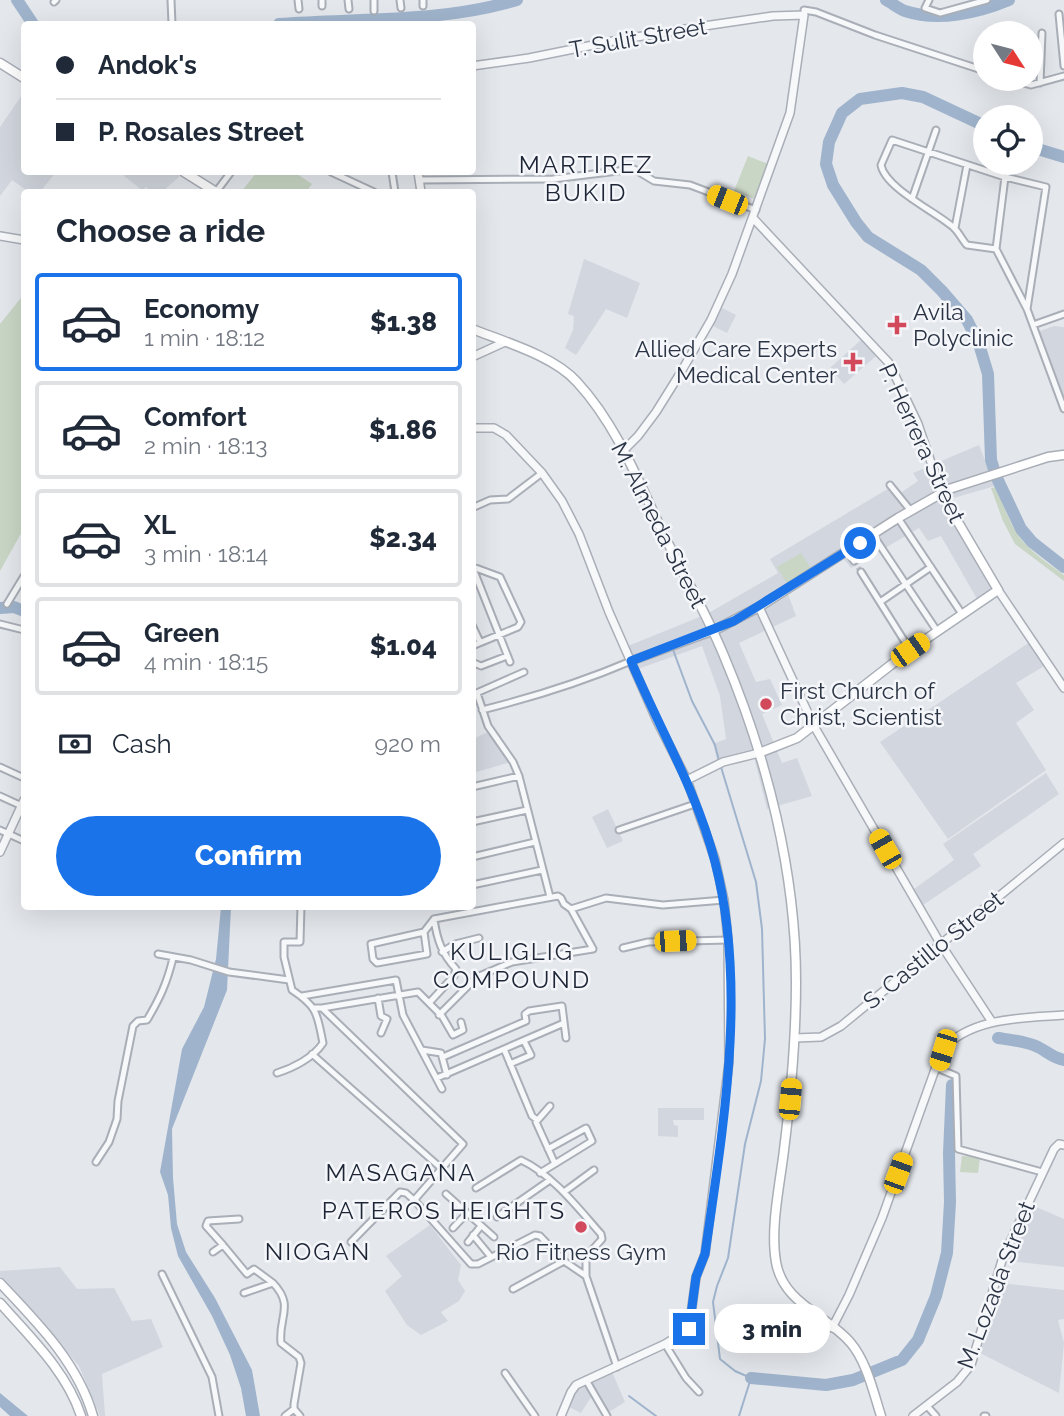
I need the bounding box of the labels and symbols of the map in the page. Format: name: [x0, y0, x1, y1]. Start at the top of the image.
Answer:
street label: T. Sulit Street: [567, 12, 709, 63]
north arrow: [973, 21, 1043, 91]
district label: MARTIREZ BUKID: [519, 150, 653, 207]
car: [704, 182, 751, 218]
place label: Avila Polyclinic: [913, 298, 1014, 351]
marker: Avila Polyclinic: [887, 315, 907, 335]
place label: Allied Care Experts Medical Center: [635, 335, 837, 388]
marker: Allied Care Experts Medical Center: [843, 352, 863, 372]
street label: P. Herrera Street: [874, 359, 971, 527]
street label: M. Almeda Street: [606, 437, 713, 613]
route start: [844, 527, 876, 559]
car: [887, 629, 934, 671]
place label: First Church of Christ, Scientist: [780, 677, 942, 730]
marker: First Church of Christ, Scientist: [758, 696, 774, 712]
car: [866, 826, 905, 872]
street label: S. Castillo Street: [857, 885, 1008, 1014]
car: [654, 930, 697, 952]
district label: KULIGLIG COMPOUND: [433, 937, 591, 994]
car: [927, 1027, 960, 1073]
car: [778, 1077, 803, 1121]
car: [881, 1150, 916, 1196]
district label: MASAGANA: [325, 1158, 477, 1187]
district label: PATEROS HEIGHTS: [322, 1196, 566, 1225]
street label: M. Lozada Street: [951, 1197, 1040, 1372]
marker: Rio Fitness Gym: [573, 1219, 589, 1235]
district label: NIOGAN: [265, 1237, 371, 1266]
place label: Rio Fitness Gym: [496, 1238, 666, 1265]
callout: 3 min: [714, 1304, 829, 1354]
route end: [673, 1313, 705, 1345]

